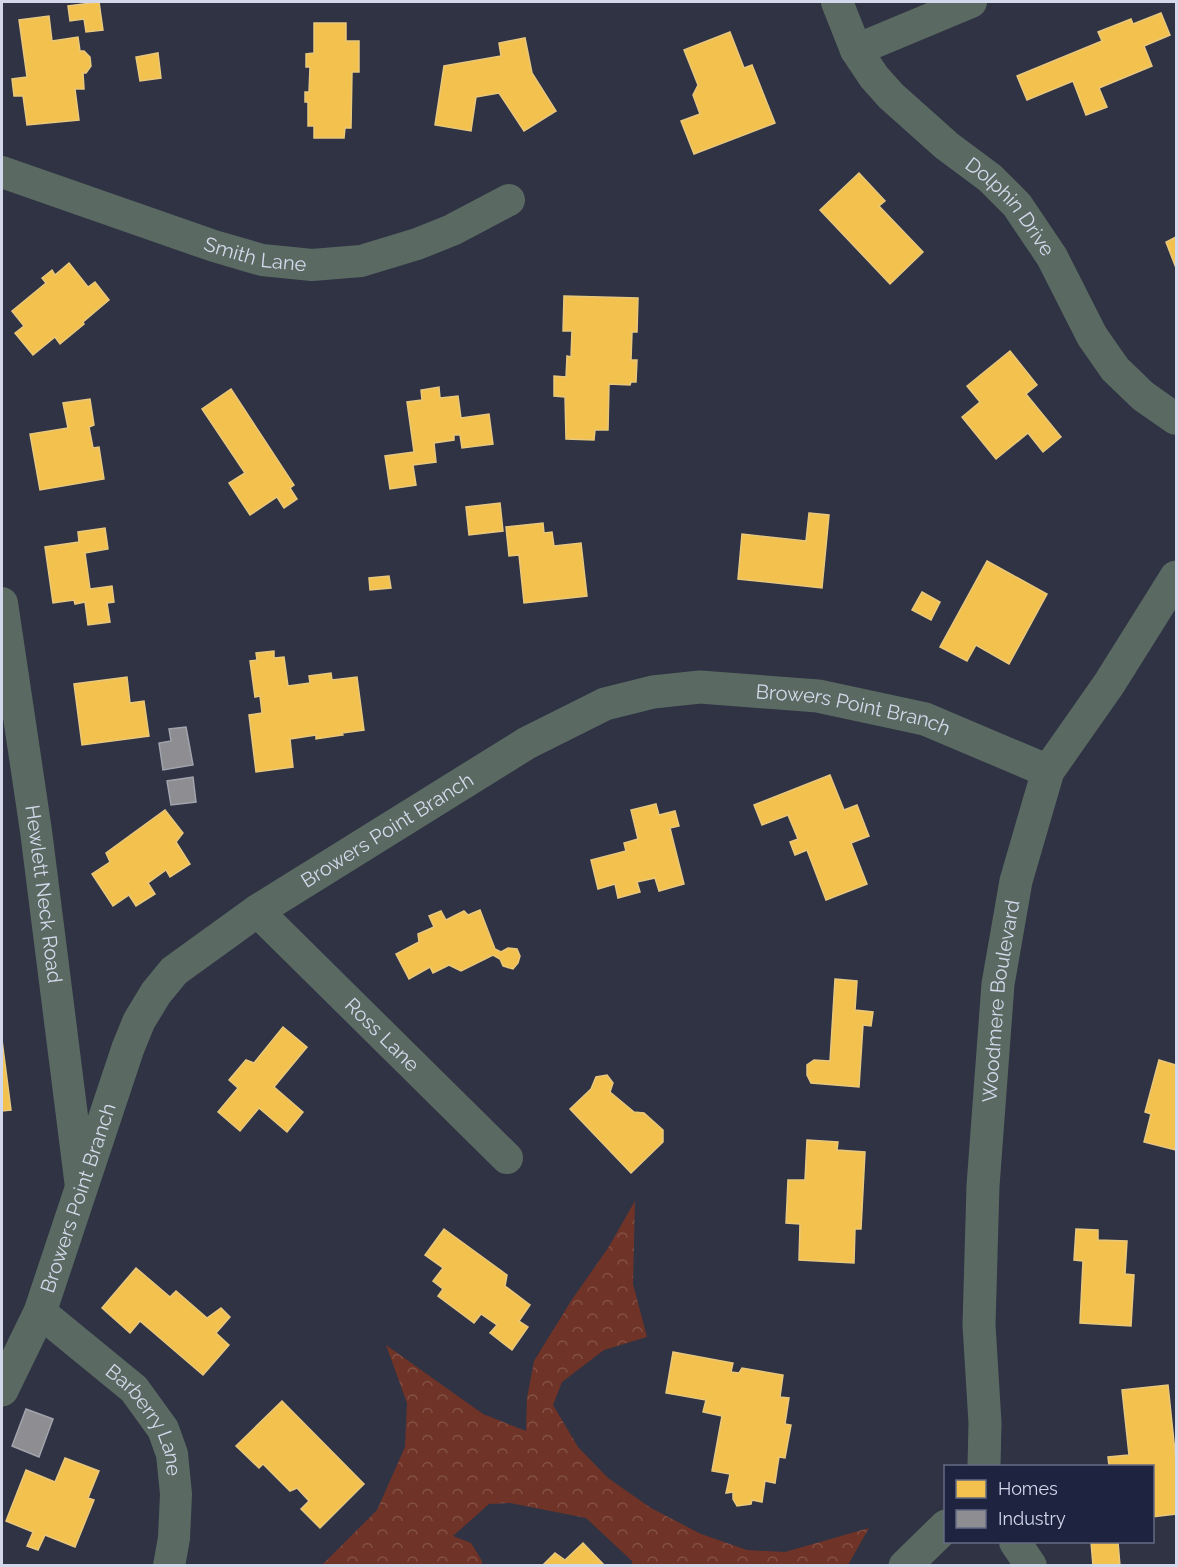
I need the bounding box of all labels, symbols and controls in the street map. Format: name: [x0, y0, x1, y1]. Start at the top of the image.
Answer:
street label: Dolphin Drive: [961, 152, 1060, 261]
street label: Smith Lane: [201, 231, 308, 276]
street label: Browers Point Branch: [755, 679, 954, 740]
street label: Browers Point Branch: [296, 767, 478, 893]
street label: Hewlett Neck Road: [20, 803, 67, 985]
street label: Woodmere Boulevard: [977, 898, 1024, 1103]
street label: Ross Lane: [340, 993, 425, 1077]
street label: Browers Point Branch: [35, 1100, 121, 1296]
street label: Barberry Lane: [101, 1359, 186, 1477]
legend: [944, 1465, 1154, 1543]
text: Homes: [998, 1478, 1058, 1499]
text: Industry: [998, 1508, 1066, 1529]

